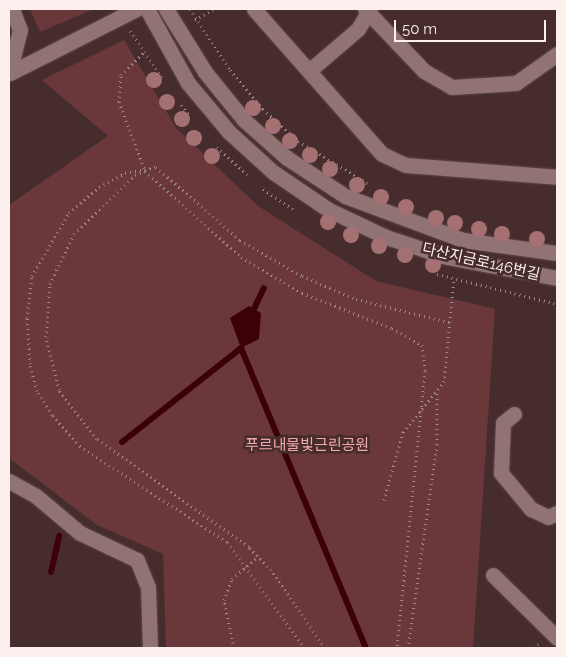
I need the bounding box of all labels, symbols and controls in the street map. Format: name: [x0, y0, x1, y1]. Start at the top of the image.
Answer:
scale bar: [396, 10, 548, 42]
text: 50 m: [402, 20, 437, 38]
street label: 다산지금로146번길: [420, 240, 542, 284]
park label: 푸르내물빛근린공원: [245, 437, 369, 455]

